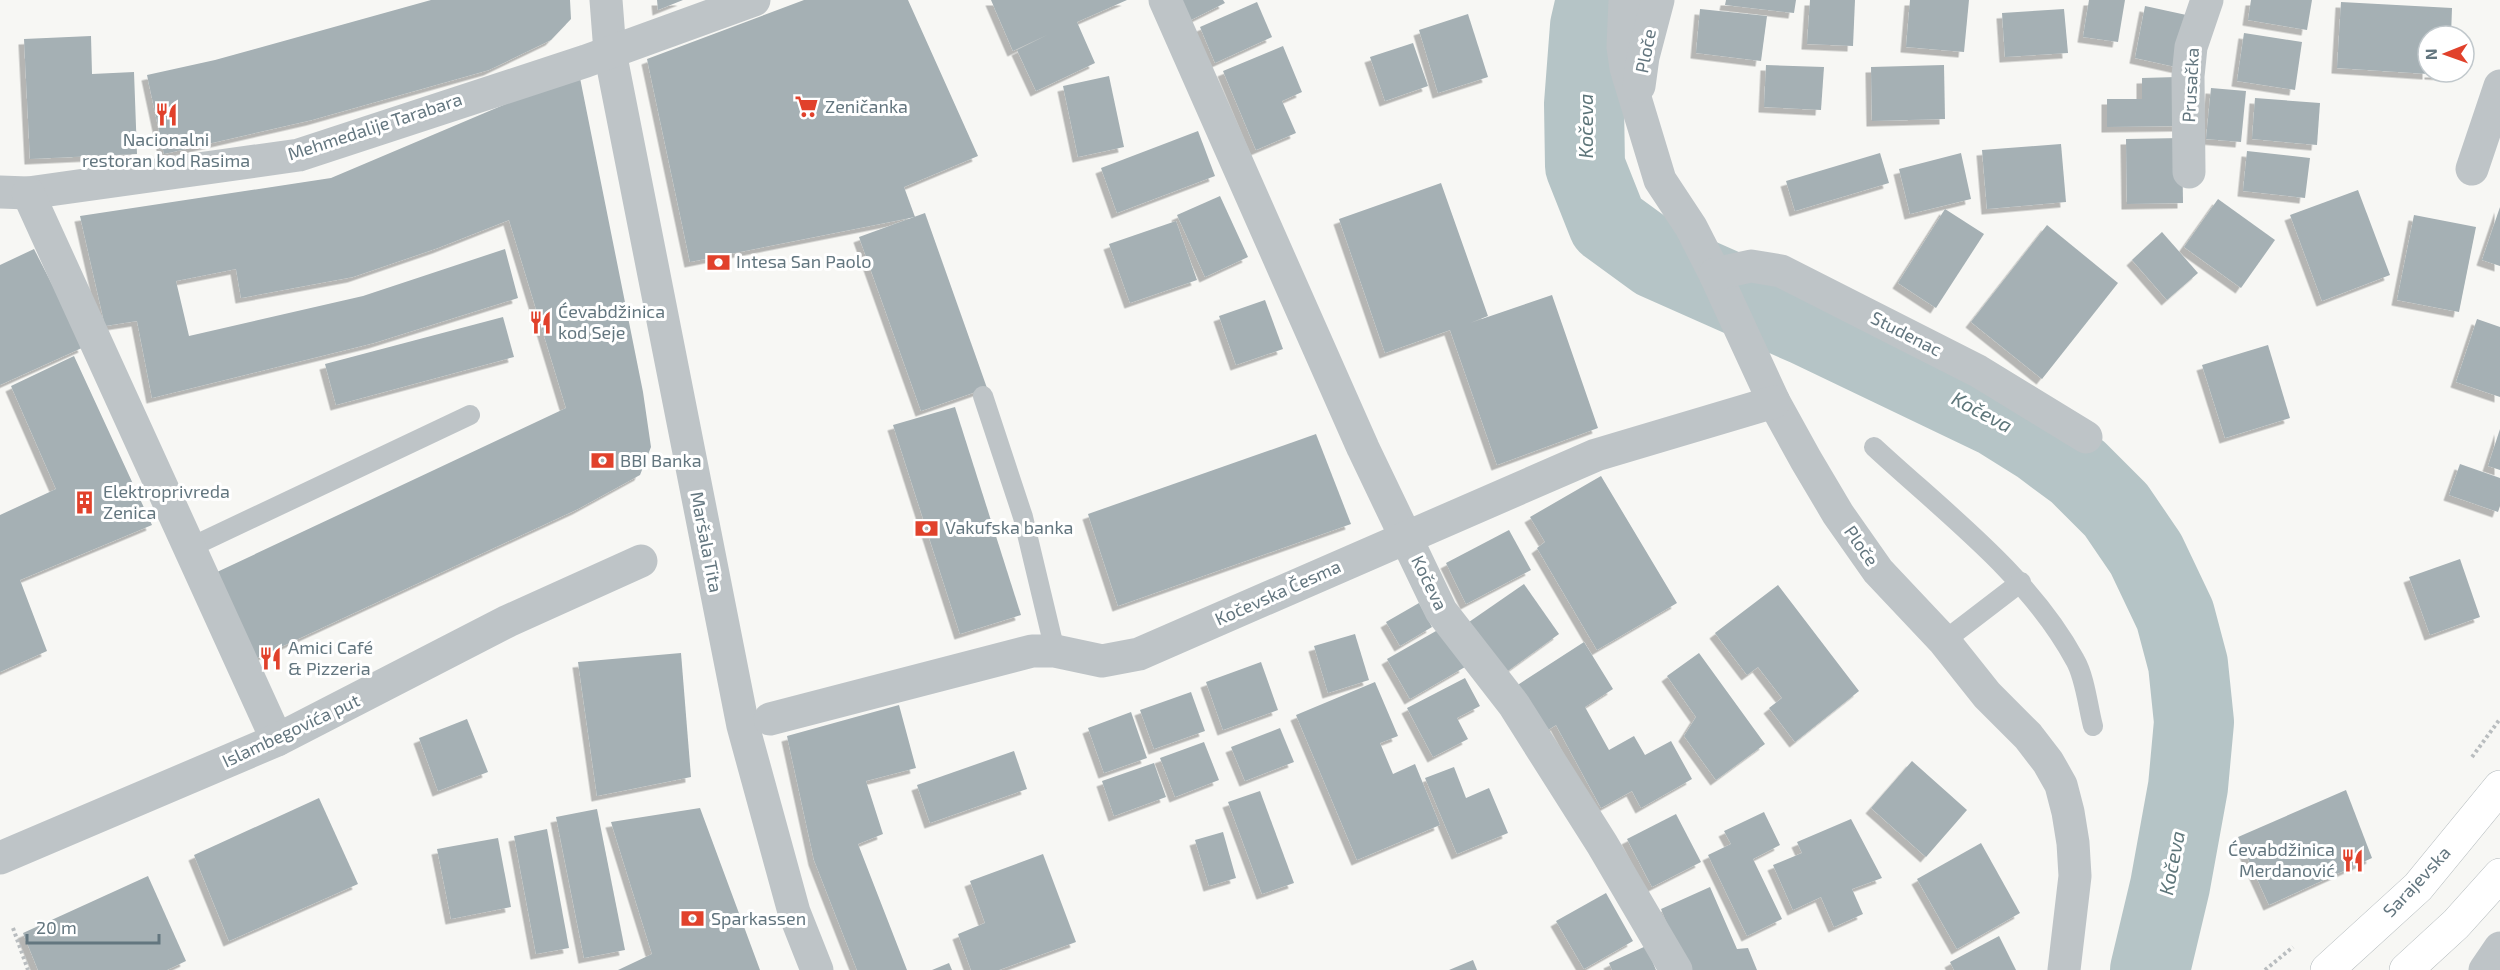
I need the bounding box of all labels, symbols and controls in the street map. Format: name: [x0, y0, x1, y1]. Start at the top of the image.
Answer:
north arrow: [2416, 24, 2476, 84]
street label: Ploče: [1630, 27, 1660, 75]
street label: Prusačka: [2177, 47, 2203, 123]
text: N: [2421, 48, 2440, 60]
street label: Mehmedalije Tarabara: [285, 87, 465, 165]
water label: Kočeva: [1573, 93, 1597, 159]
supermarket icon: Zeničanka: [794, 94, 820, 120]
place label: Zeničanka: [825, 95, 908, 117]
restaurant icon: Nacionalni restoran kod Rasima: [153, 101, 179, 127]
place label: Nacionalni restoran kod Rasima: [82, 128, 250, 171]
bank icon: Intesa San Paolo: [705, 249, 731, 275]
place label: Intesa San Paolo: [736, 250, 871, 272]
place label: Ćevabdžinica kod Seje: [558, 300, 665, 343]
street label: Studenac: [1867, 306, 1946, 360]
restaurant icon: Ćevabdžinica kod Seje: [527, 309, 553, 335]
water label: Kočeva: [1948, 385, 2017, 437]
bank icon: BBI Banka: [589, 448, 615, 474]
place label: BBI Banka: [620, 449, 702, 471]
place label: Elektroprivreda Zenica: [103, 480, 230, 523]
building icon: Elektroprivreda Zenica: [72, 489, 98, 515]
street label: Maršala Tita: [686, 489, 728, 594]
bank icon: Vakufska banka: [914, 515, 940, 541]
place label: Vakufska banka: [945, 516, 1073, 538]
street label: Ploče: [1840, 521, 1884, 570]
street label: Kočeva: [1407, 552, 1453, 614]
street label: Kočevska Česma: [1211, 555, 1344, 630]
place label: Amici Café & Pizzeria: [288, 636, 373, 679]
restaurant icon: Amici Café & Pizzeria: [257, 645, 283, 671]
street label: Islambegovića put: [218, 689, 363, 772]
water label: Kočeva: [2153, 829, 2189, 897]
place label: Ćevabdžinica Merdanović: [2228, 838, 2335, 881]
street label: Sarajevska: [2378, 841, 2455, 921]
restaurant icon: Ćevabdžinica Merdanović: [2340, 847, 2366, 873]
bank icon: Sparkassen: [680, 906, 706, 932]
scale bar: [27, 907, 159, 945]
place label: Sparkassen: [711, 907, 806, 929]
text: 20 m: [36, 916, 77, 938]

